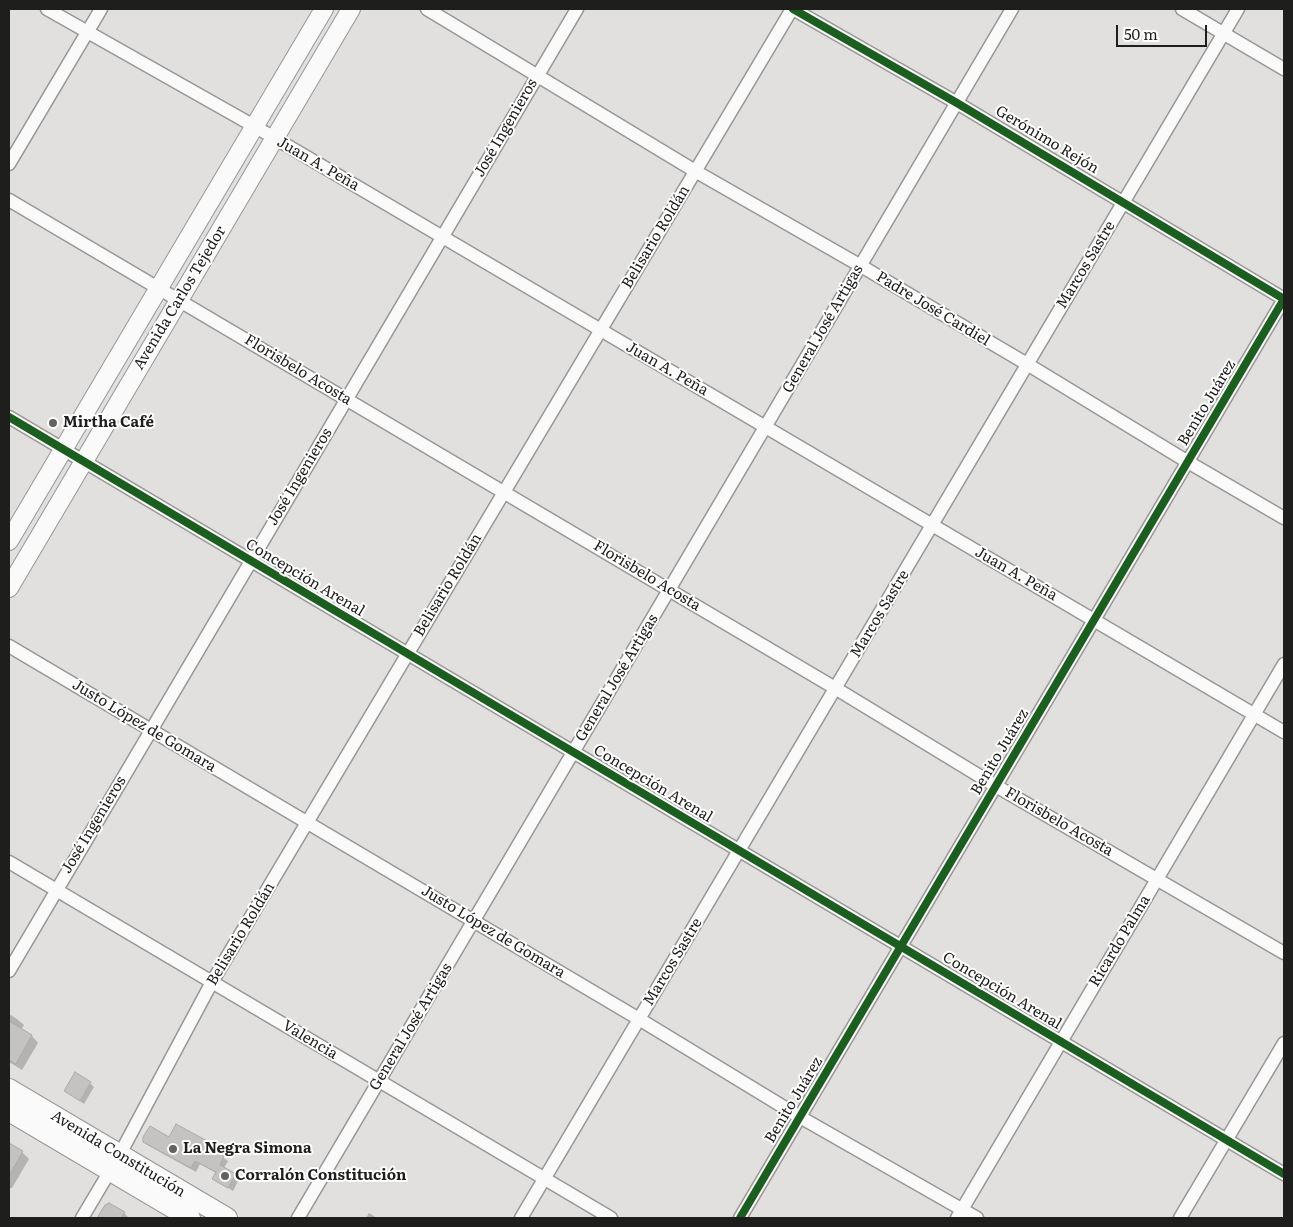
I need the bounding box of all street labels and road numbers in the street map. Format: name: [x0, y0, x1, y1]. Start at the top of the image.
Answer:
street label: José Ingenieros: [471, 76, 541, 180]
street label: Gerónimo Rejón: [992, 102, 1102, 178]
street label: Juan A. Peña: [274, 133, 362, 195]
street label: Belisario Roldán: [618, 182, 694, 292]
street label: Marcos Sastre: [1053, 218, 1119, 312]
street label: Avenida Carlos Tejedor: [130, 223, 230, 373]
street label: General José Artigas: [779, 262, 867, 396]
street label: Padre José Cardiel: [873, 268, 993, 350]
street label: Florisbelo Acosta: [241, 331, 355, 409]
street label: Juan A. Peña: [623, 338, 711, 400]
street label: Benito Juárez: [1174, 357, 1240, 449]
street label: José Ingenieros: [264, 425, 336, 529]
street label: Belisario Roldán: [410, 530, 486, 640]
street label: Concepción Arenal: [242, 535, 368, 621]
street label: Florisbelo Acosta: [590, 537, 704, 615]
street label: Juan A. Peña: [972, 543, 1060, 605]
street label: Marcos Sastre: [847, 567, 913, 661]
street label: General José Artigas: [572, 611, 662, 745]
street label: Justo López de Gomara: [69, 676, 219, 776]
street label: Benito Juárez: [967, 706, 1033, 798]
street label: Concepción Arenal: [590, 741, 716, 827]
street label: José Ingenieros: [58, 773, 130, 877]
street label: Florisbelo Acosta: [1002, 784, 1116, 860]
street label: Belisario Roldán: [203, 879, 279, 989]
street label: Justo López de Gomara: [418, 882, 568, 982]
street label: Ricardo Palma: [1086, 892, 1154, 990]
street label: Marcos Sastre: [640, 915, 706, 1009]
street label: Concepción Arenal: [939, 948, 1065, 1034]
street label: General José Artigas: [366, 960, 456, 1094]
street label: Valencia: [279, 1017, 341, 1063]
street label: Benito Juárez: [761, 1054, 827, 1146]
street label: Avenida Constitución: [48, 1107, 188, 1201]

